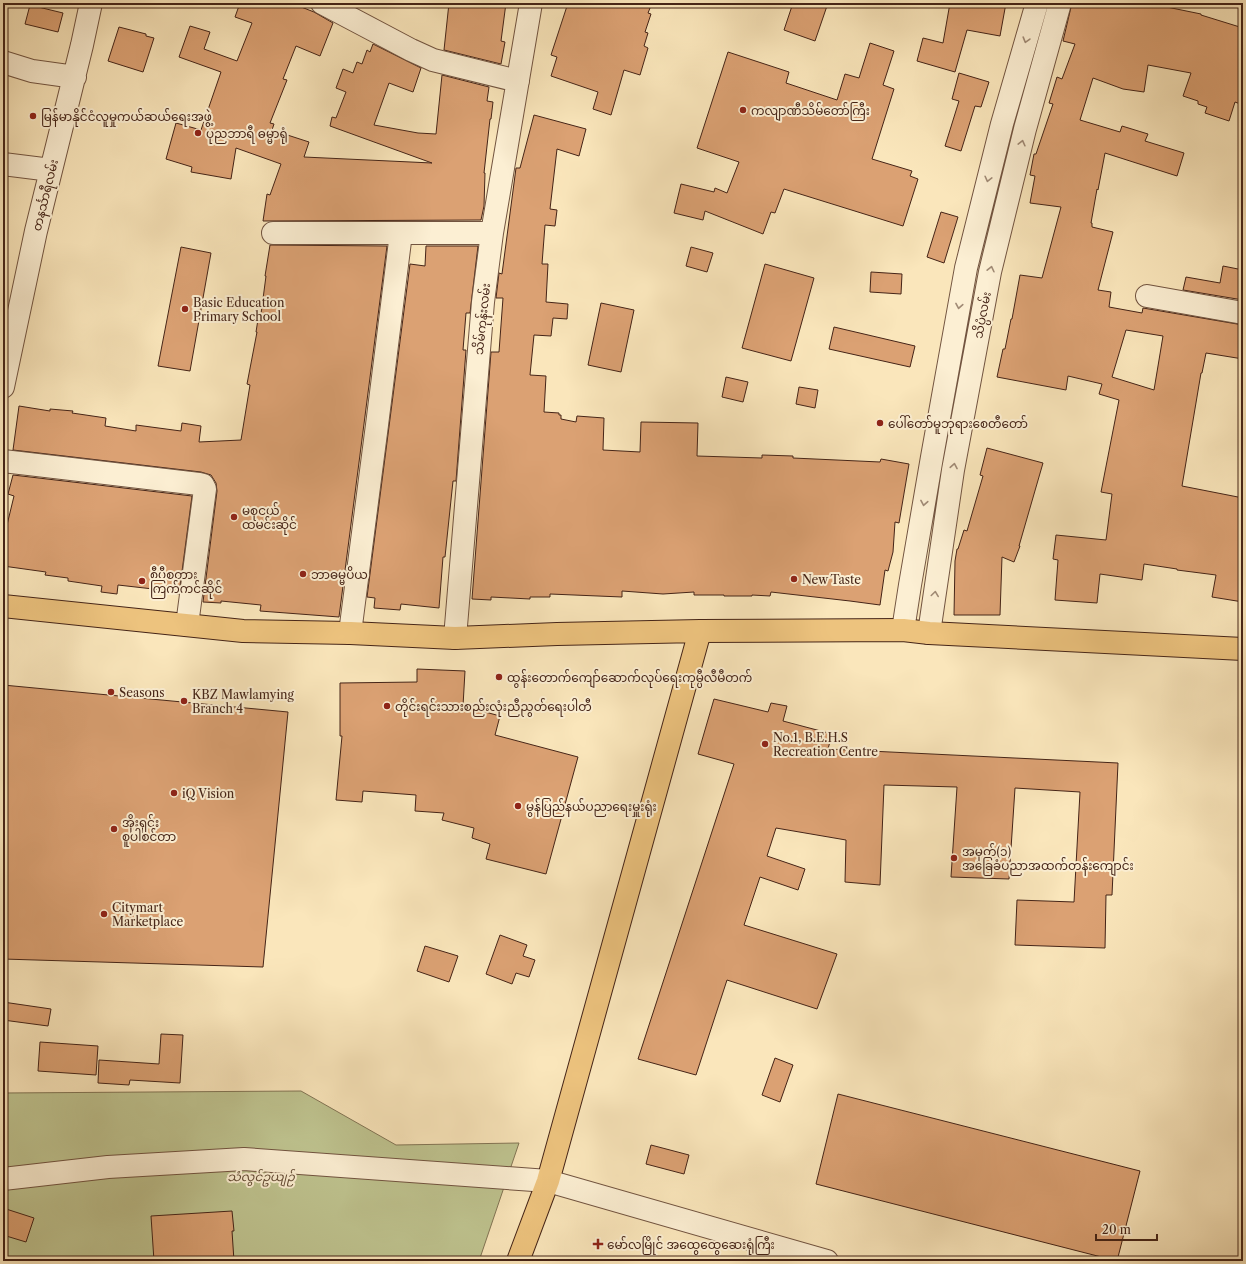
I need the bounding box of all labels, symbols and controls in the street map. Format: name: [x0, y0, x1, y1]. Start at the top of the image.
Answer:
one-way arrow: [1022, 37, 1031, 44]
place label: ကလျာဏီသိမ်တော်ကြီး: [751, 102, 870, 121]
marker: ကလျာဏီသိမ်တော်ကြီး: [738, 105, 748, 115]
place label: မြန်မာနိုင်ငံလူမှုကယ်ဆယ်ရေးအဖွဲ့: [41, 108, 214, 127]
marker: မြန်မာနိုင်ငံလူမှုကယ်ဆယ်ရေးအဖွဲ့: [28, 111, 38, 121]
place label: ပုညဘာရီ ဓမ္မာရုံ: [206, 125, 288, 144]
marker: ပုညဘာရီ ဓမ္မာရုံ: [193, 128, 203, 138]
one-way arrow: [1017, 140, 1026, 147]
street label: တနင်္သာရီလမ်း: [28, 157, 64, 233]
one-way arrow: [985, 176, 993, 183]
one-way arrow: [986, 266, 994, 272]
street label: သိမ်ကုန်းလမ်း: [470, 282, 496, 356]
street label: သိပ္ပံလမ်း: [969, 290, 997, 340]
place label: Basic Education Primary School: [193, 295, 285, 324]
one-way arrow: [956, 303, 964, 309]
marker: Basic Education Primary School: [180, 304, 190, 314]
place label: ပေါ်တော်မူဘုရားစေတီတော်: [888, 415, 1028, 434]
marker: ပေါ်တော်မူဘုရားစေတီတော်: [875, 418, 885, 428]
one-way arrow: [949, 463, 958, 469]
one-way arrow: [920, 500, 929, 506]
place label: မစုငယ် ထမင်းဆိုင်: [242, 502, 297, 535]
marker: မစုငယ် ထမင်းဆိုင်: [229, 512, 239, 522]
place label: စီပီစတား ကြက်ကင်ဆိုင်: [150, 566, 223, 599]
place label: ဘာဓမ္မပိယ: [311, 566, 368, 585]
marker: ဘာဓမ္မပိယ: [298, 569, 308, 579]
place label: New Taste: [802, 572, 861, 587]
marker: New Taste: [789, 574, 799, 584]
marker: စီပီစတား ကြက်ကင်ဆိုင်: [137, 576, 147, 586]
one-way arrow: [930, 591, 939, 597]
place label: ထွန်းတောက်ကျော်ဆောက်လုပ်ရေးကုမ္ပီလီမီတက်: [507, 669, 752, 688]
marker: ထွန်းတောက်ကျော်ဆောက်လုပ်ရေးကုမ္ပီလီမီတက်: [494, 672, 504, 682]
place label: Seasons: [119, 685, 165, 700]
marker: Seasons: [106, 687, 116, 697]
place label: KBZ Mawlamying Branch 4: [192, 687, 295, 716]
marker: KBZ Mawlamying Branch 4: [179, 696, 189, 706]
place label: တိုင်းရင်းသားစည်းလုံးညီညွတ်ရေးပါတီ: [395, 698, 592, 717]
marker: တိုင်းရင်းသားစည်းလုံးညီညွတ်ရေးပါတီ: [382, 701, 392, 711]
place label: No.1, B.E.H.S Recreation Centre: [773, 730, 878, 759]
marker: No.1, B.E.H.S Recreation Centre: [760, 739, 770, 749]
place label: iQ Vision: [182, 786, 235, 801]
marker: iQ Vision: [169, 788, 179, 798]
place label: မွန်ပြည်နယ်ပညာရေးမှူးရုံး: [526, 798, 657, 817]
marker: မွန်ပြည်နယ်ပညာရေးမှူးရုံး: [513, 801, 523, 811]
place label: အိုးရှင်း စူပါစင်တာ: [122, 814, 176, 847]
marker: အိုးရှင်း စူပါစင်တာ: [109, 824, 119, 834]
place label: အမှတ်(၁) အခြေခံပညာအထက်တန်းကျောင်း: [962, 843, 1134, 876]
marker: အမှတ်(၁) အခြေခံပညာအထက်တန်းကျောင်း: [949, 853, 959, 863]
place label: Citymart Marketplace: [112, 900, 183, 929]
marker: Citymart Marketplace: [99, 909, 109, 919]
park label: သံလွင်ဥယျဉ်: [227, 1168, 296, 1187]
scale bar: [1096, 1216, 1157, 1242]
text: 20 m: [1102, 1222, 1131, 1237]
place label: မော်လမြိုင် အထွေထွေဆေးရုံကြီး: [607, 1236, 775, 1255]
marker: မော်လမြိုင် အထွေထွေဆေးရုံကြီး: [592, 1238, 604, 1250]

